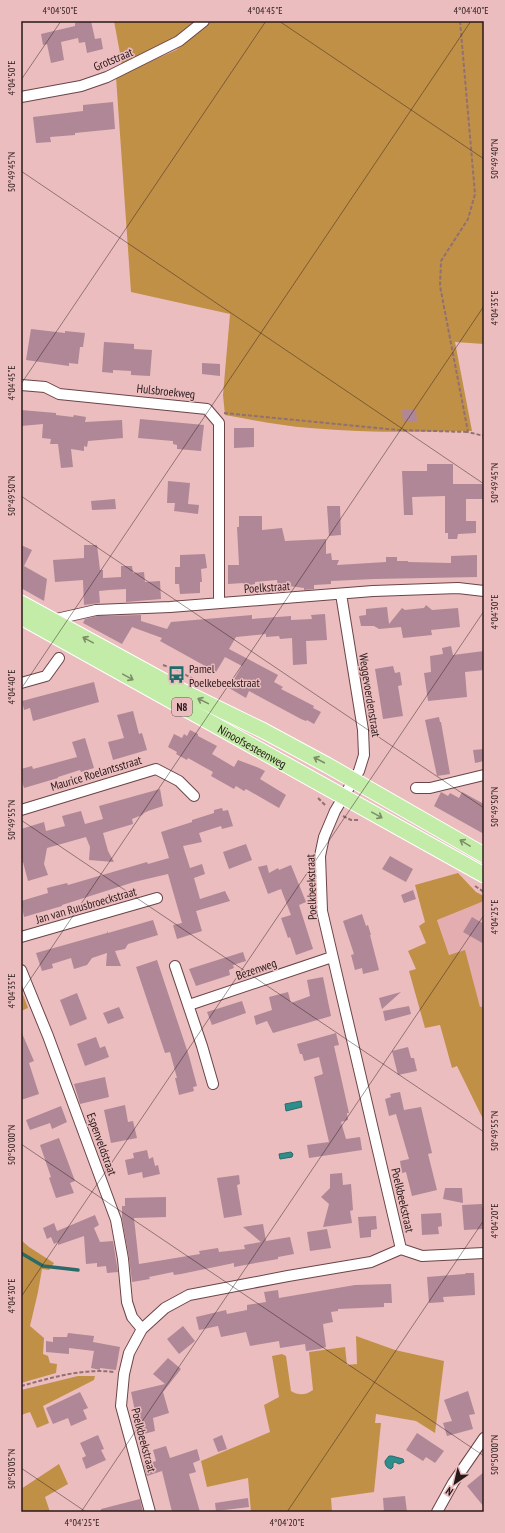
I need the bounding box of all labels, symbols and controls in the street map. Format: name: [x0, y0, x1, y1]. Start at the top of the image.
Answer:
text: 4°04'50"E: [43, 4, 77, 17]
text: 4°04'45"E: [248, 4, 282, 17]
text: 4°04'40"E: [454, 4, 488, 17]
street label: Grotstraat: [91, 44, 136, 74]
text: 4°04'50"E: [5, 61, 18, 95]
text: 50°49'40"N: [488, 139, 501, 179]
text: 50°49'45"N: [5, 152, 18, 192]
text: 4°04'35"E: [488, 291, 501, 325]
text: 4°04'45"E: [5, 366, 18, 400]
street label: Hulsbroekweg: [136, 380, 196, 402]
text: 50°49'45"N: [488, 463, 501, 503]
text: 50°49'50"N: [5, 476, 18, 516]
street label: Poelkstraat: [243, 578, 291, 596]
text: 4°04'30"E: [488, 595, 501, 629]
one-way arrow: [83, 636, 95, 644]
street label: Weggevoerdenstraat: [356, 652, 384, 739]
place label: Pamel Poelkebeekstraat: [189, 661, 260, 690]
bus stop icon: Pamel Poelkebeekstraat: [166, 665, 186, 685]
text: 4°04'40"E: [5, 670, 18, 704]
one-way arrow: [122, 674, 134, 681]
one-way arrow: [198, 697, 210, 704]
road number: N8: [172, 698, 192, 716]
street label: Ninoofsesteenweg: [216, 721, 289, 771]
street label: Maurice Roelantsstraat: [49, 752, 144, 794]
one-way arrow: [313, 756, 325, 764]
text: 50°49'50"N: [488, 787, 501, 827]
text: 50°49'55"N: [5, 800, 18, 840]
one-way arrow: [371, 812, 383, 820]
one-way arrow: [459, 838, 471, 846]
street label: Poelkbeekstraat: [302, 853, 320, 920]
street label: Jan van Ruusbroeckstraat: [33, 883, 139, 927]
text: 4°04'25"E: [488, 900, 501, 934]
street label: Bezenweg: [234, 955, 278, 983]
text: 4°04'35"E: [5, 974, 18, 1008]
street label: Espenveldstraat: [84, 1111, 121, 1178]
text: 50°49'55"N: [488, 1111, 501, 1151]
text: 50°50'00"N: [5, 1125, 18, 1165]
street label: Poelkbeekstraat: [388, 1166, 418, 1234]
text: 4°04'20"E: [488, 1204, 501, 1238]
text: 4°04'30"E: [5, 1279, 18, 1313]
street label: Poelkbeekstraat: [128, 1406, 160, 1474]
text: 50°50'00"N: [488, 1435, 501, 1475]
text: 50°50'05"N: [5, 1449, 18, 1489]
north arrow: [435, 1463, 475, 1503]
text: N: [443, 1484, 456, 1499]
text: 4°04'25"E: [65, 1516, 99, 1529]
text: 4°04'20"E: [270, 1516, 304, 1529]

